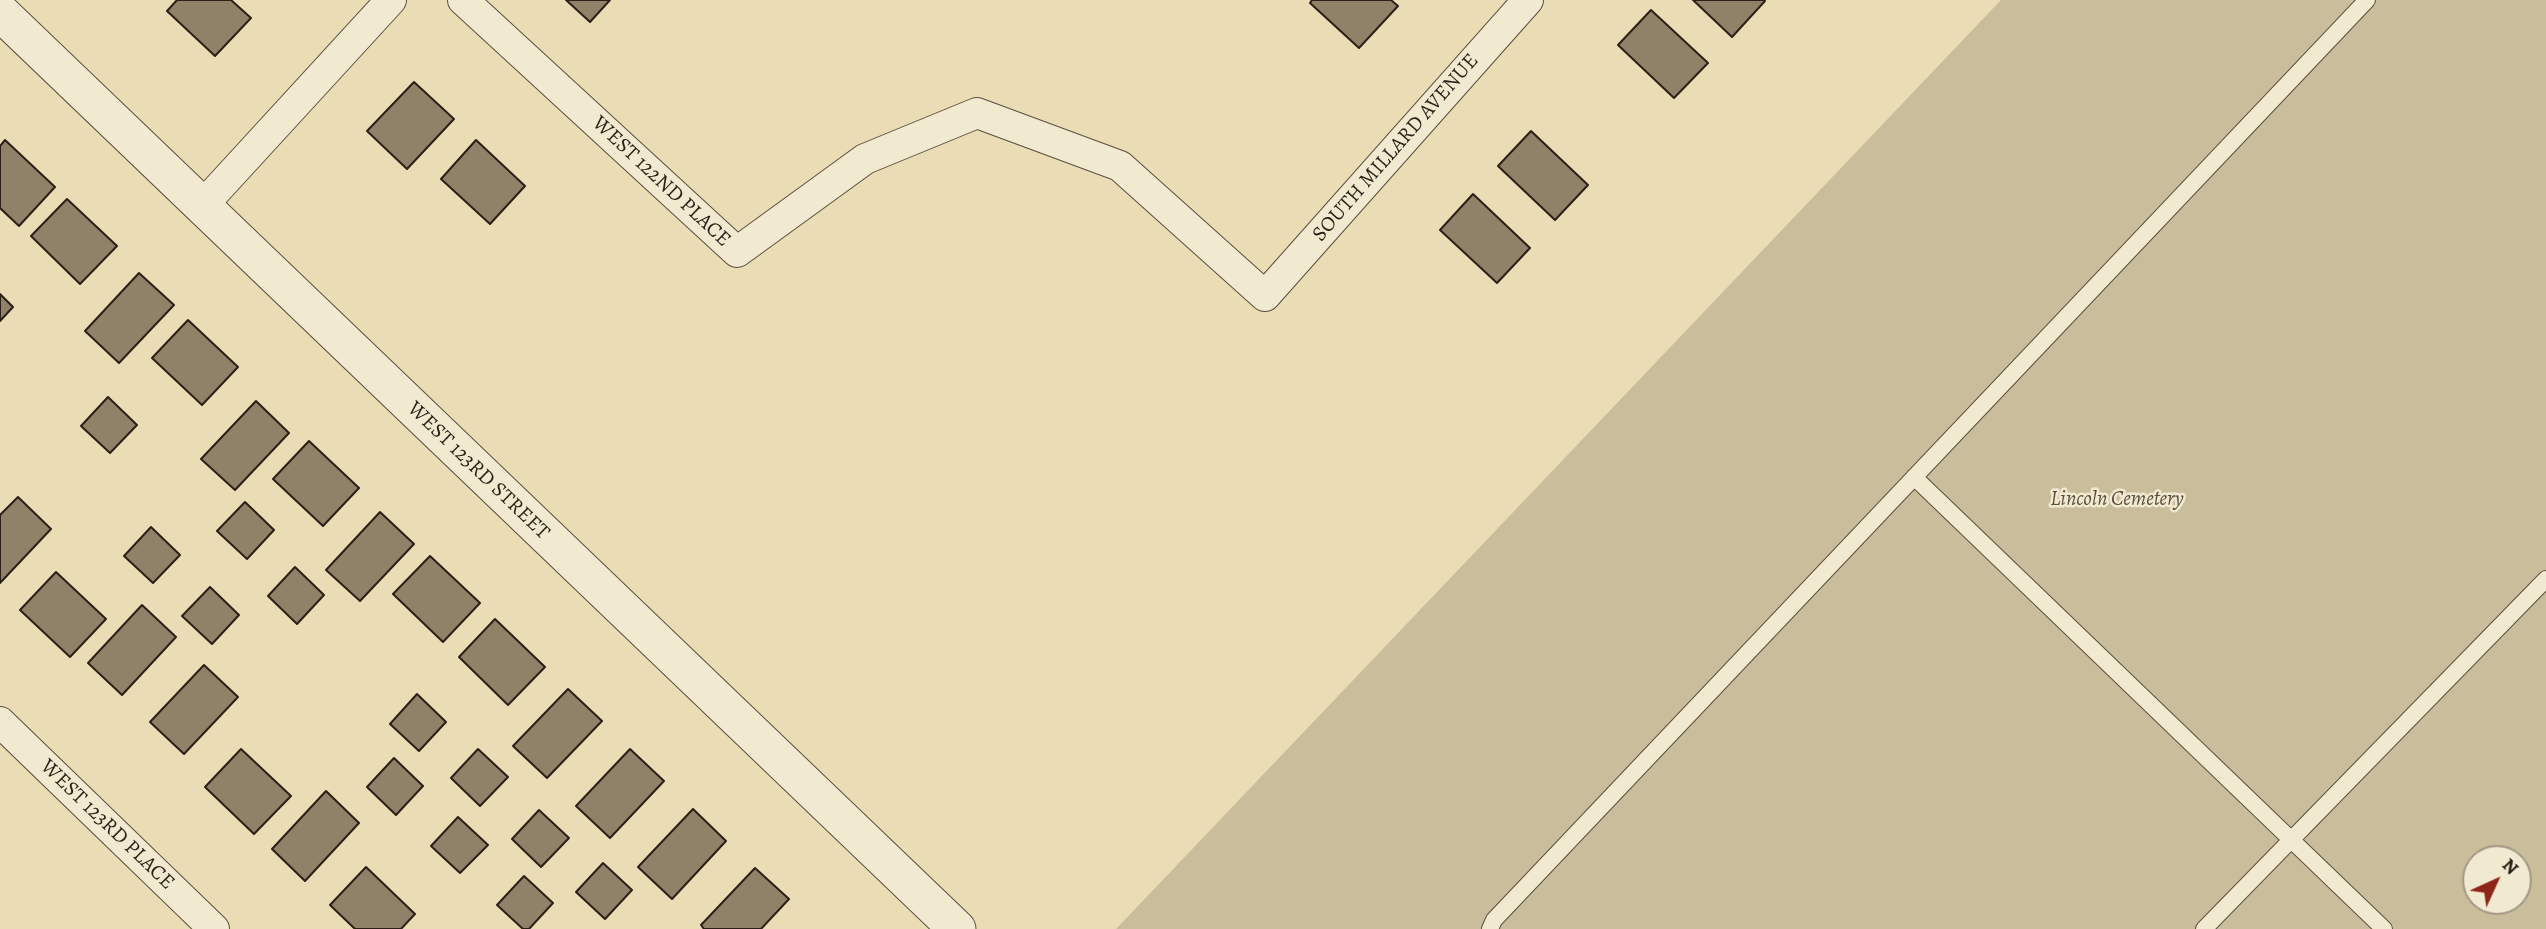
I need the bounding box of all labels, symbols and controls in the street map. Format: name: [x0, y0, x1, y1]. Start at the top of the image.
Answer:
street label: SOUTH MILLARD AVENUE: [1308, 49, 1484, 247]
street label: WEST 122ND PLACE: [586, 111, 736, 253]
street label: WEST 123RD STREET: [402, 397, 554, 545]
park label: Lincoln Cemetery: [2050, 487, 2184, 513]
street label: WEST 123RD PLACE: [35, 755, 179, 895]
north arrow: [2462, 845, 2532, 915]
text: N: [2496, 852, 2525, 881]

